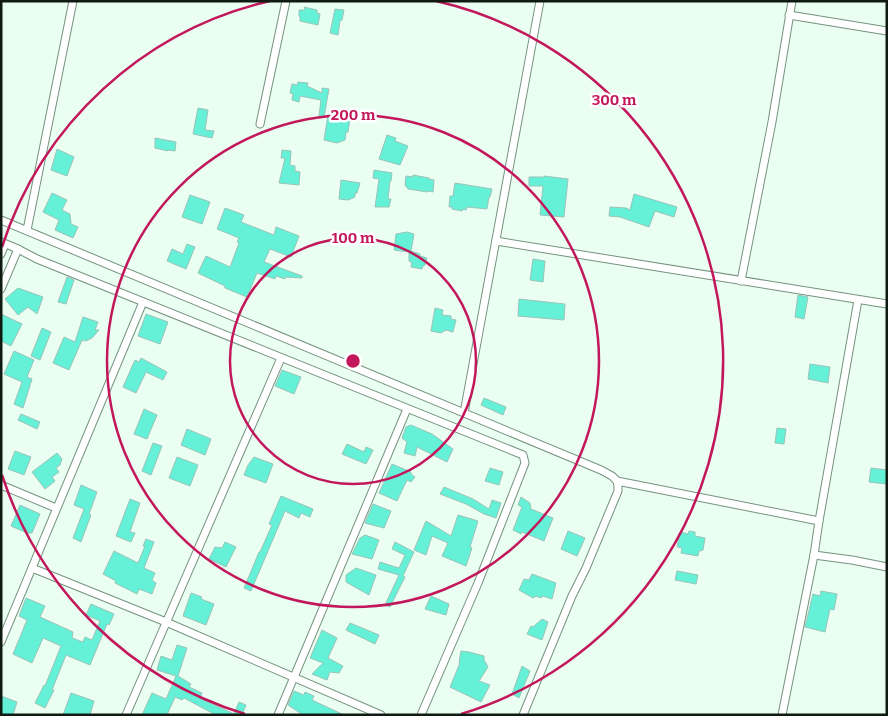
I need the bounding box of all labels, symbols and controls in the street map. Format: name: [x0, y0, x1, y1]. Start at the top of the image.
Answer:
text: 300 m: [592, 91, 637, 109]
text: 200 m: [331, 106, 376, 124]
text: 100 m: [332, 229, 375, 247]
centre of rings: [344, 352, 362, 370]

